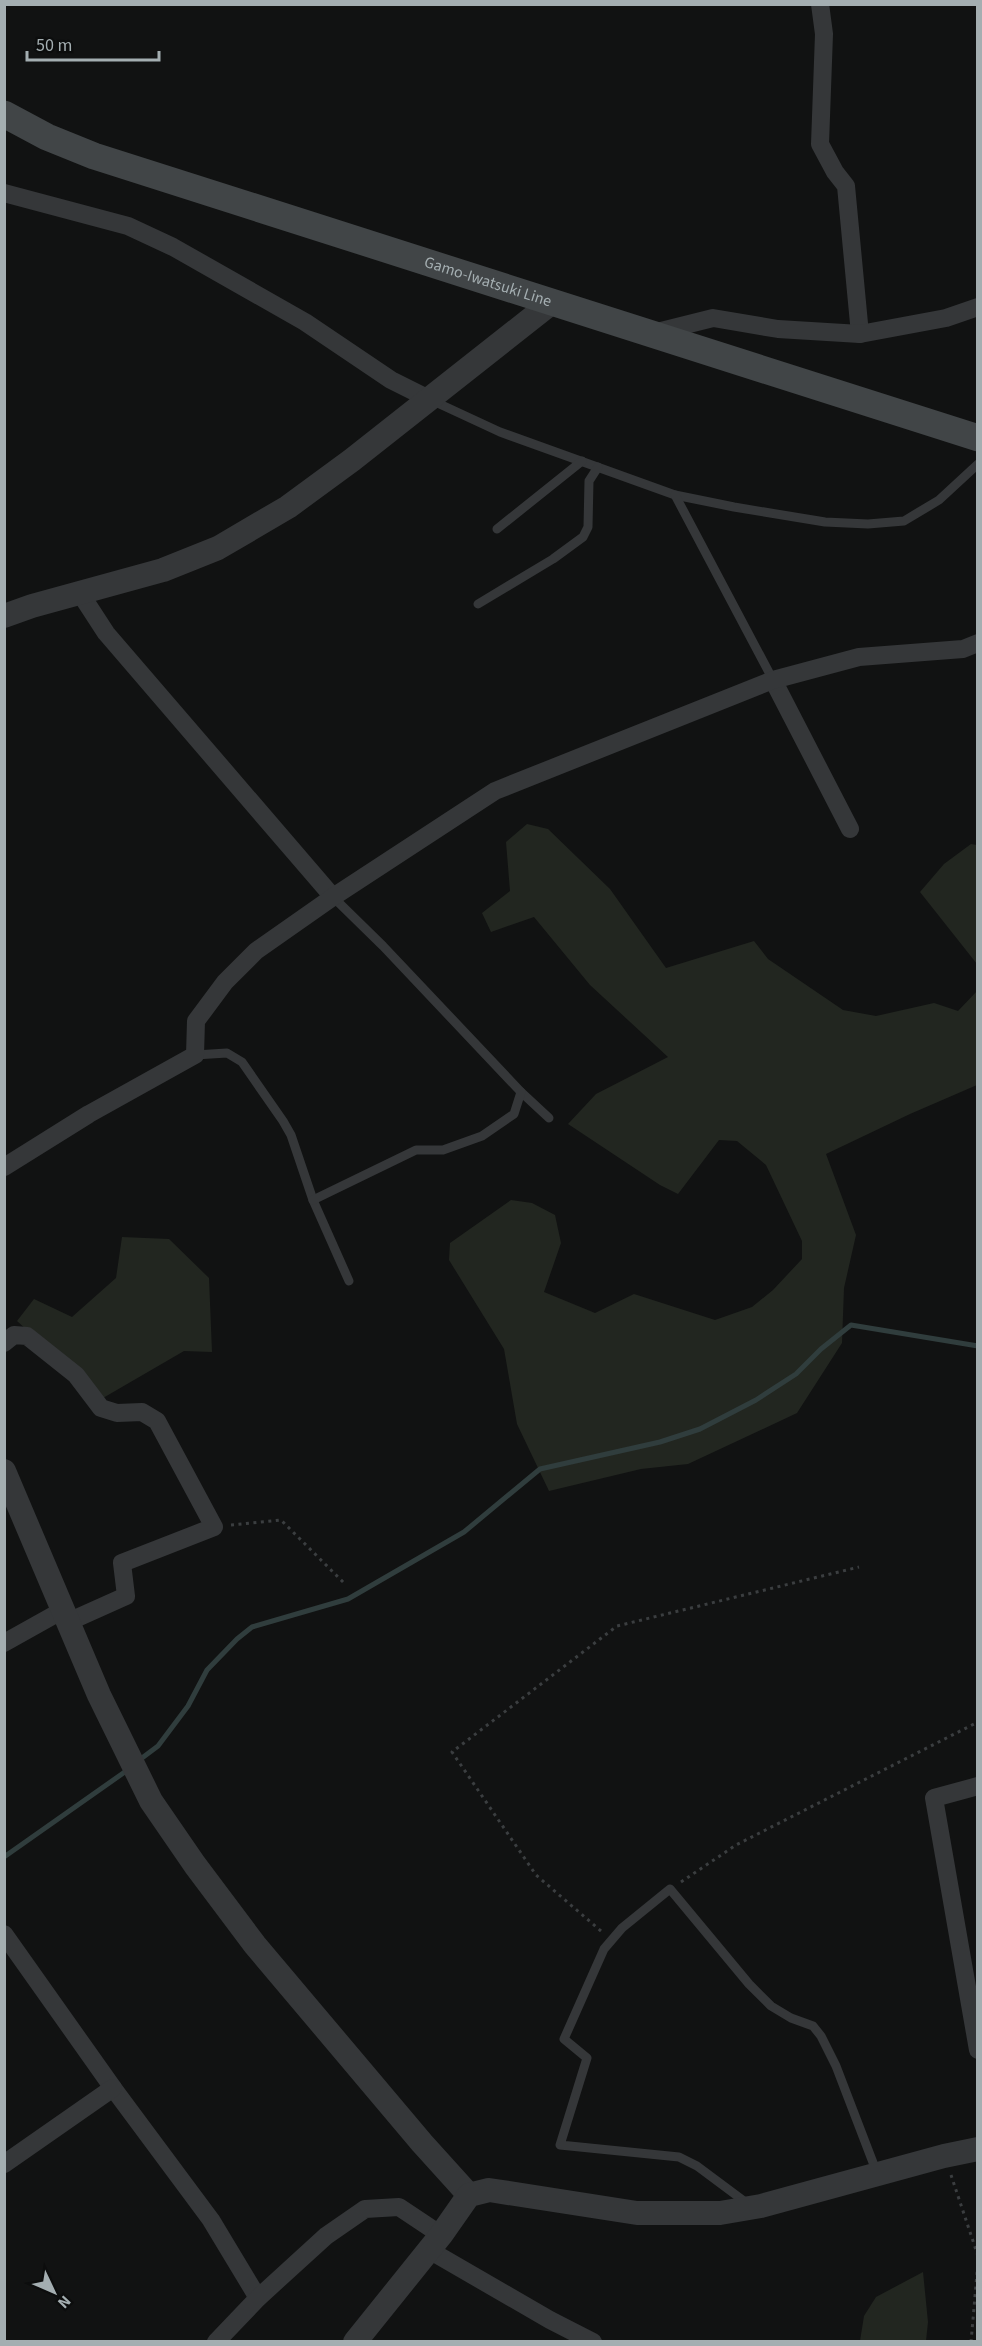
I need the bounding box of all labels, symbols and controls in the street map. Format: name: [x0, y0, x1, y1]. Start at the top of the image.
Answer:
scale bar: [27, 24, 159, 62]
text: 50 m: [36, 33, 72, 58]
street label: Gamo-Iwatsuki Line: [421, 251, 555, 312]
north arrow: [24, 2262, 84, 2322]
text: N: [52, 2290, 76, 2313]

